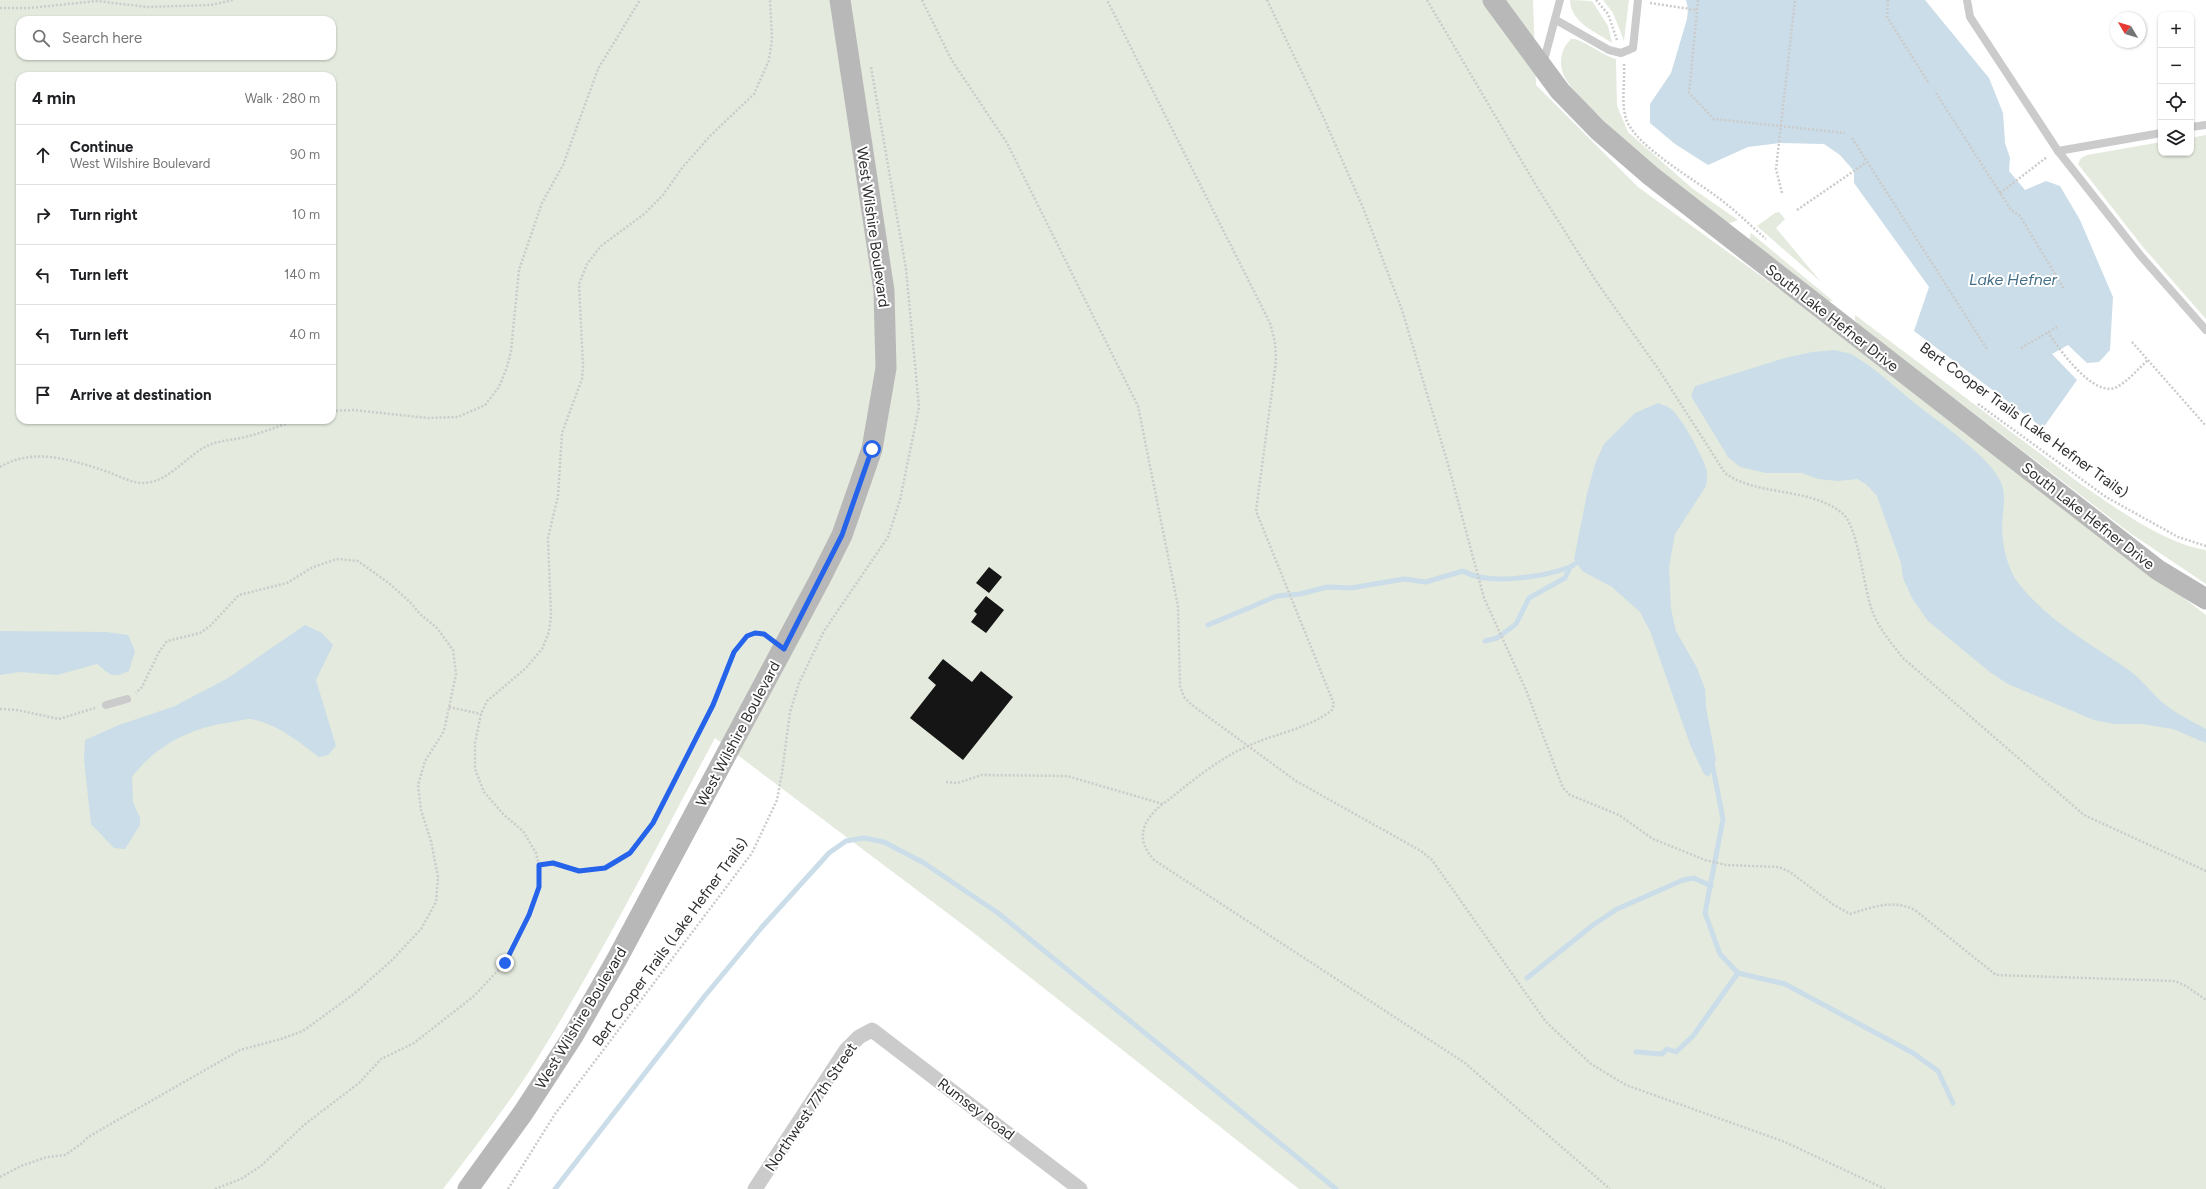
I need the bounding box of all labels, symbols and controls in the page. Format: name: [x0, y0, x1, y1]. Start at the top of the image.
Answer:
north arrow: [2110, 12, 2146, 48]
map controls: [2158, 12, 2194, 156]
button: +: [2158, 12, 2194, 48]
search box: [16, 16, 336, 60]
icon: search: [30, 27, 52, 49]
text: Search here: [62, 29, 142, 47]
button: −: [2158, 48, 2194, 84]
button: locate: [2158, 84, 2194, 120]
text: 4 min: [32, 88, 76, 108]
text: Walk · 280 m: [245, 91, 320, 106]
button: layers: [2158, 120, 2194, 156]
text: Continue: [70, 138, 133, 156]
icon: ahead: [32, 144, 54, 166]
street label: West Wilshire Boulevard: [853, 146, 893, 308]
text: 90 m: [290, 147, 320, 162]
text: West Wilshire Boulevard: [70, 156, 210, 171]
icon: right: [32, 204, 54, 226]
text: Turn right: [70, 206, 138, 224]
text: 10 m: [292, 207, 320, 222]
street label: South Lake Hefner Drive: [1762, 261, 1902, 375]
icon: left: [32, 264, 54, 286]
text: Turn left: [70, 266, 128, 284]
text: 140 m: [284, 267, 320, 282]
water label: Lake Hefner: [1969, 270, 2057, 289]
icon: left: [32, 324, 54, 346]
text: Turn left: [70, 326, 128, 344]
text: 40 m: [289, 327, 320, 342]
street label: Bert Cooper Trails (Lake Hefner Trails): [1916, 338, 2132, 502]
icon: arrive: [32, 384, 54, 406]
text: Arrive at destination: [70, 386, 211, 404]
route start: [863, 440, 881, 458]
street label: South Lake Hefner Drive: [2018, 459, 2158, 573]
street label: West Wilshire Boulevard: [692, 658, 784, 810]
street label: Bert Cooper Trails (Lake Hefner Trails): [588, 834, 752, 1050]
street label: West Wilshire Boulevard: [532, 944, 630, 1092]
route end: [496, 954, 514, 972]
street label: Northwest 77th Street: [761, 1039, 861, 1175]
street label: Rumsey Road: [934, 1074, 1018, 1144]

